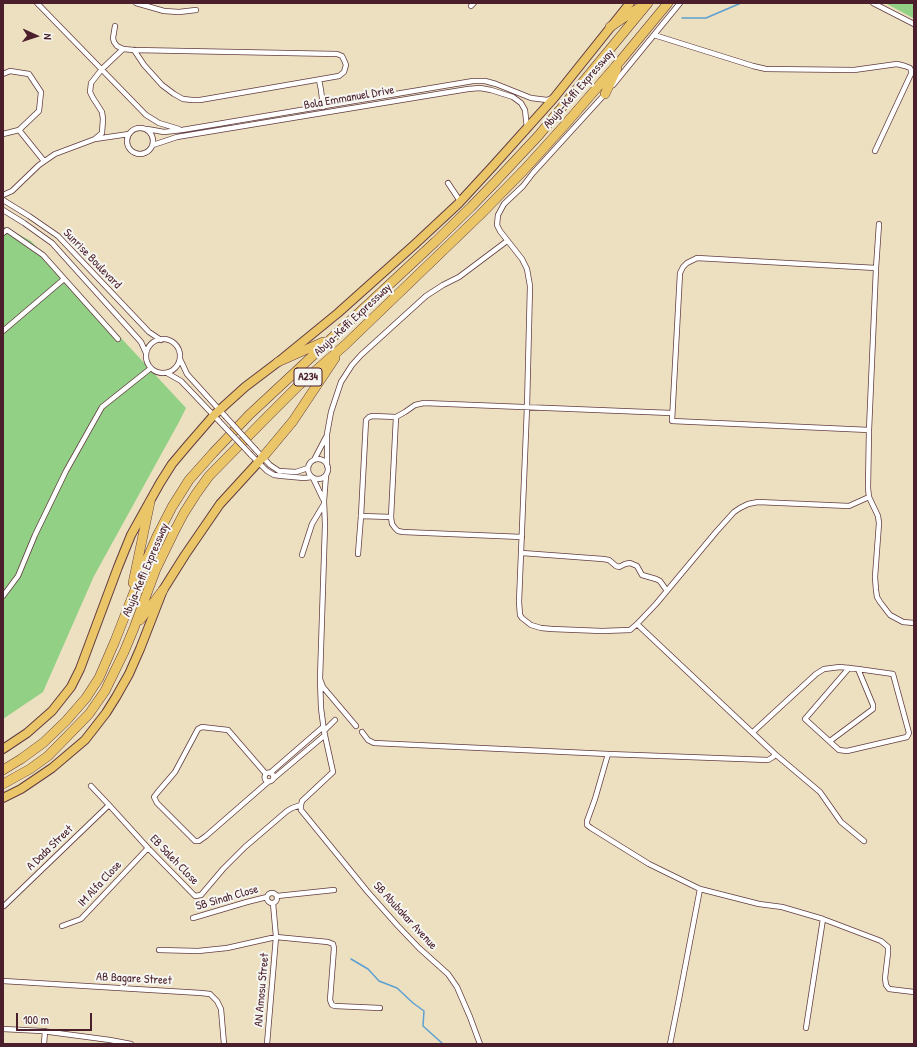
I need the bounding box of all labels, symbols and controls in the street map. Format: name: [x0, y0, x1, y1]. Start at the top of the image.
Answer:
north arrow: [16, 16, 56, 56]
text: N: [41, 33, 55, 40]
street label: Abuja-Keffi Expressway: [541, 46, 617, 132]
street label: Bola Emmanuel Drive: [303, 83, 395, 113]
street label: Sunrise Boulevard: [60, 226, 124, 292]
street label: Abuja-Keffi Expressway: [311, 280, 395, 360]
road number: A234: [294, 368, 322, 386]
street label: Abuja-Keffi Expressway: [120, 521, 172, 619]
street label: A Dada Street: [24, 822, 76, 874]
street label: EB Saleh Close: [147, 832, 201, 888]
street label: IM Alfa Close: [75, 858, 125, 910]
street label: SB Abubakar Avenue: [370, 879, 440, 953]
street label: SB Sinah Close: [194, 882, 260, 914]
street label: AN Amosu Street: [252, 953, 272, 1027]
street label: AB Bagare Street: [96, 970, 172, 988]
scale bar: [18, 1005, 94, 1031]
text: 100 m: [23, 1011, 49, 1028]

